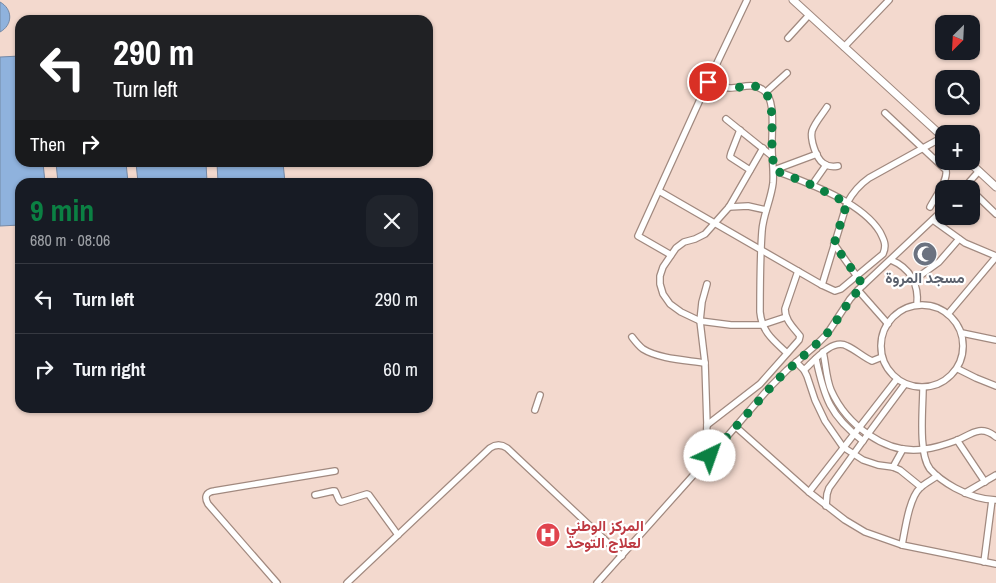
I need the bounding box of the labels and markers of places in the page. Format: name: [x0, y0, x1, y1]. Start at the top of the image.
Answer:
pin: [687, 61, 729, 103]
mosque icon: مسجد المروة: [912, 241, 938, 267]
place label: مسجد المروة: [885, 267, 965, 288]
place label: المركز الوطني لعلاج التوحد: [566, 515, 644, 553]
hospital icon: المركز الوطني لعلاج التوحد: [535, 522, 561, 548]

